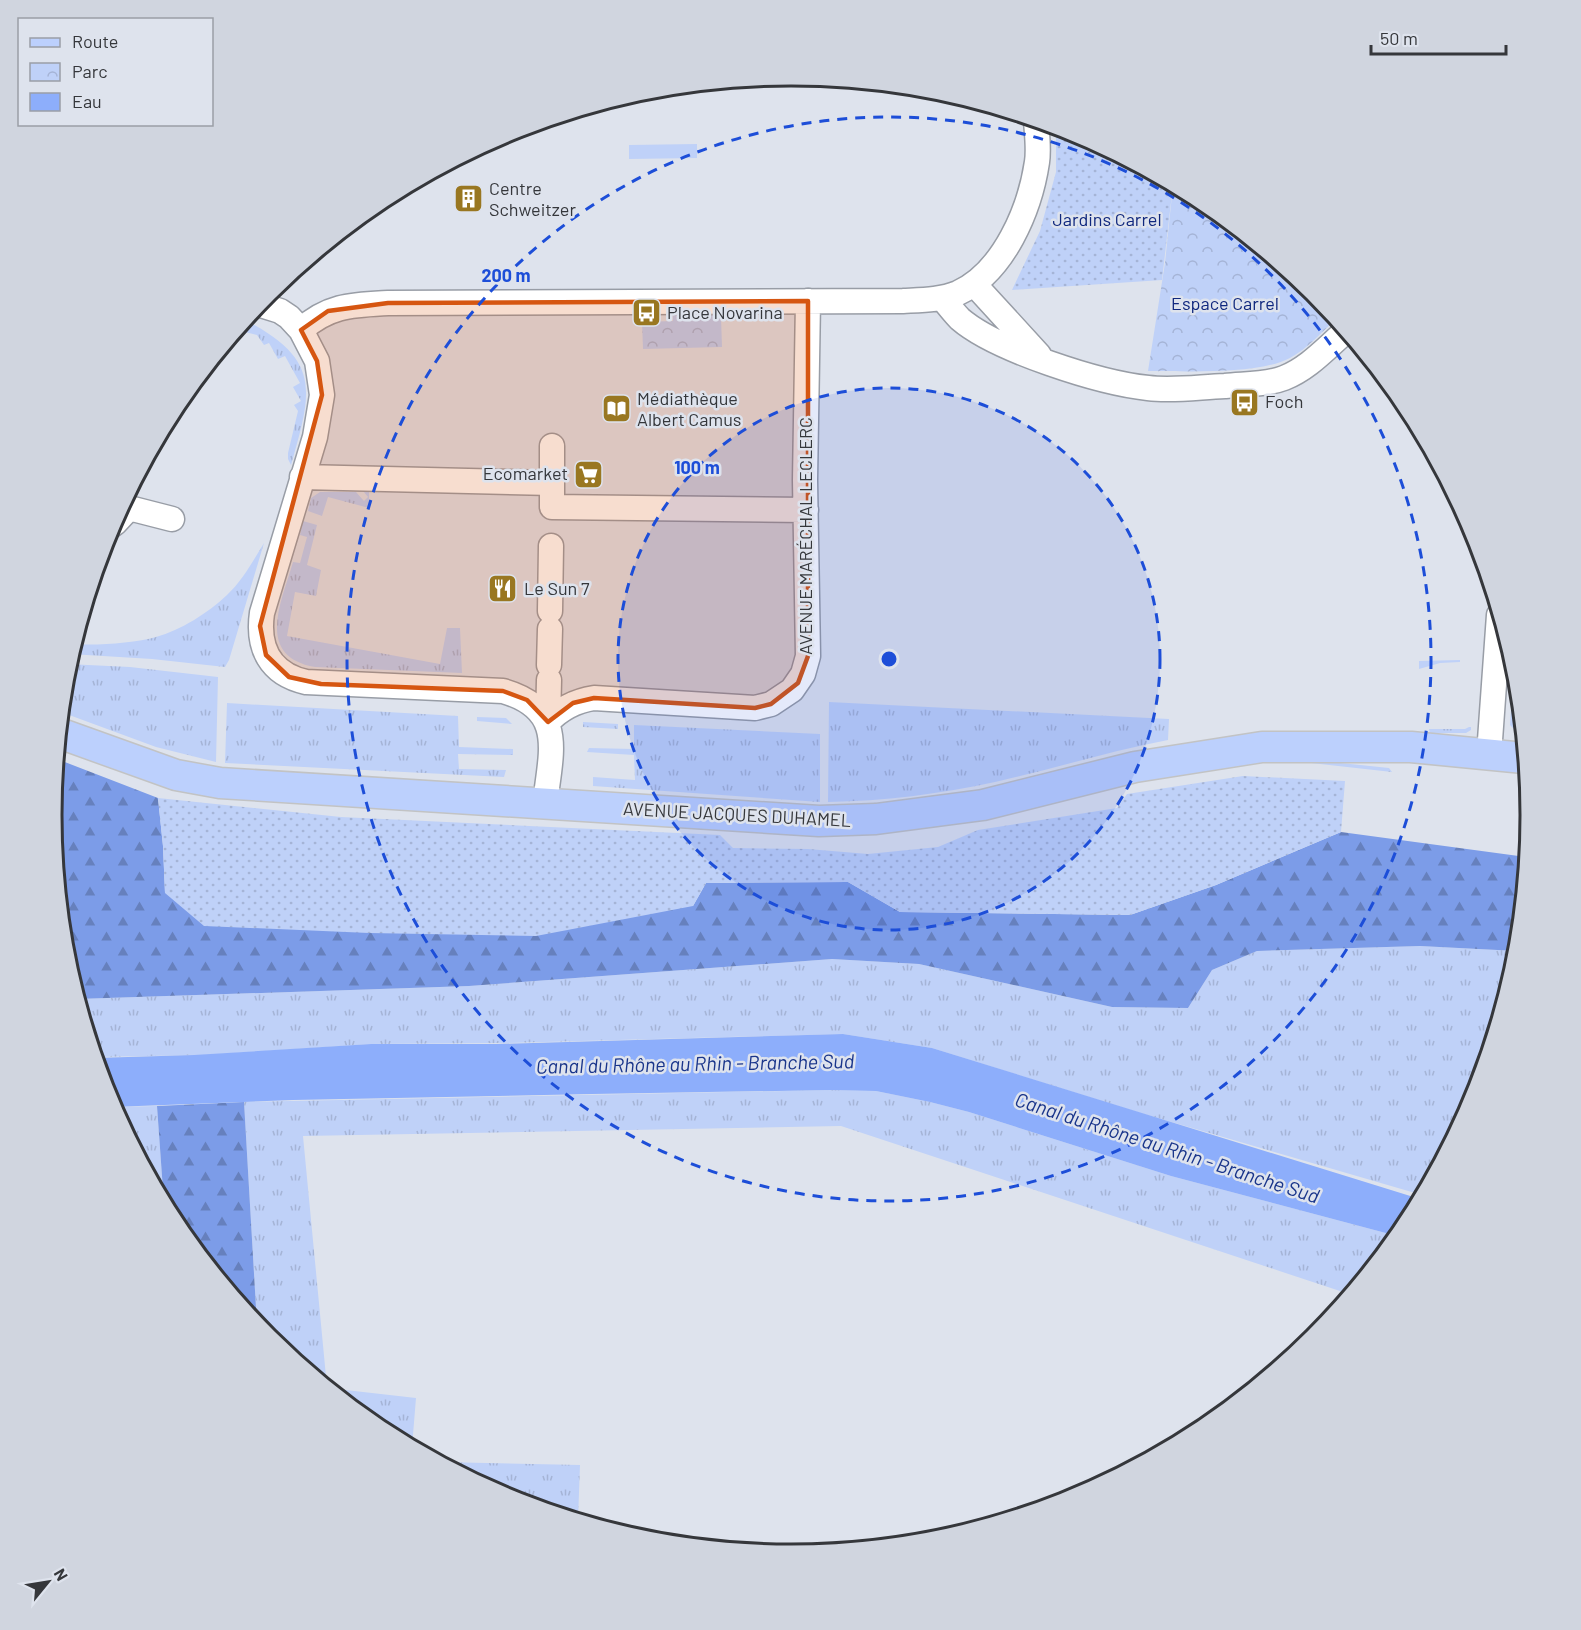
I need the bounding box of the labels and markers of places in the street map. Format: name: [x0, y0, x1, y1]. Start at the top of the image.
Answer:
place label: Centre Schweitzer: [489, 177, 576, 220]
building icon: Centre Schweitzer: [452, 183, 484, 215]
bus stop icon: Place Novarina: [630, 297, 662, 329]
place label: Place Novarina: [667, 301, 783, 323]
bus stop icon: Foch: [1228, 386, 1260, 418]
place label: Médiathèque Albert Camus: [637, 387, 742, 430]
place label: Foch: [1265, 390, 1303, 412]
library icon: Médiathèque Albert Camus: [600, 393, 632, 425]
supermarket icon: Ecomarket: [573, 458, 605, 490]
place label: Ecomarket: [483, 462, 568, 484]
restaurant icon: Le Sun 7: [487, 573, 519, 605]
place label: Le Sun 7: [524, 577, 590, 599]
centre of rings: [879, 649, 899, 669]

